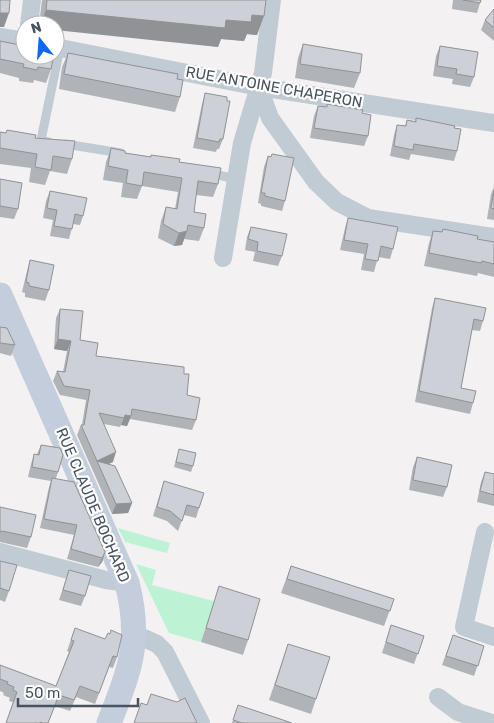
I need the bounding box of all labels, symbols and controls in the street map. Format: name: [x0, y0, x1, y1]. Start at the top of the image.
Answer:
north arrow: [15, 15, 65, 65]
text: N: [29, 18, 44, 38]
street label: RUE ANTOINE CHAPERON: [184, 63, 364, 111]
street label: RUE CLAUDE BOCHARD: [52, 425, 134, 585]
scale bar: [18, 676, 138, 708]
text: 50 m: [25, 684, 60, 702]

